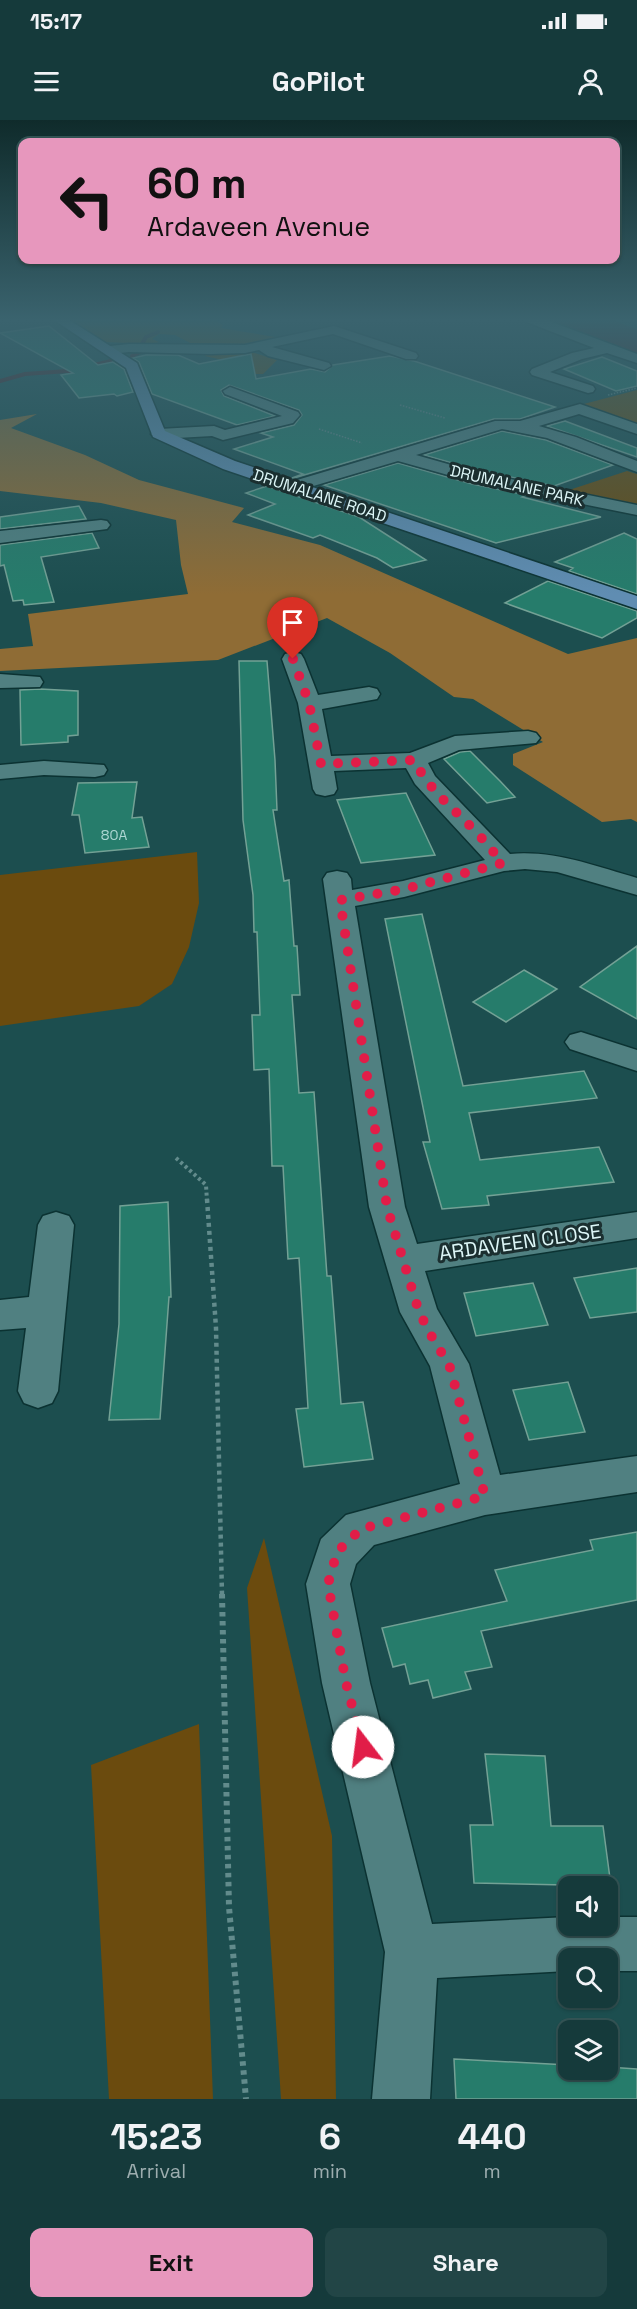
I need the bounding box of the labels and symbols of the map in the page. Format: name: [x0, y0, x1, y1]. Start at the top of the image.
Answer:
street label: DRUMALANE PARK: [448, 460, 586, 511]
street label: DRUMALANE ROAD: [250, 464, 389, 527]
pin: [267, 597, 318, 659]
house number: 80A: [101, 826, 127, 844]
street label: ARDAVEEN CLOSE: [437, 1218, 603, 1266]
position arrow: [331, 1715, 395, 1779]

